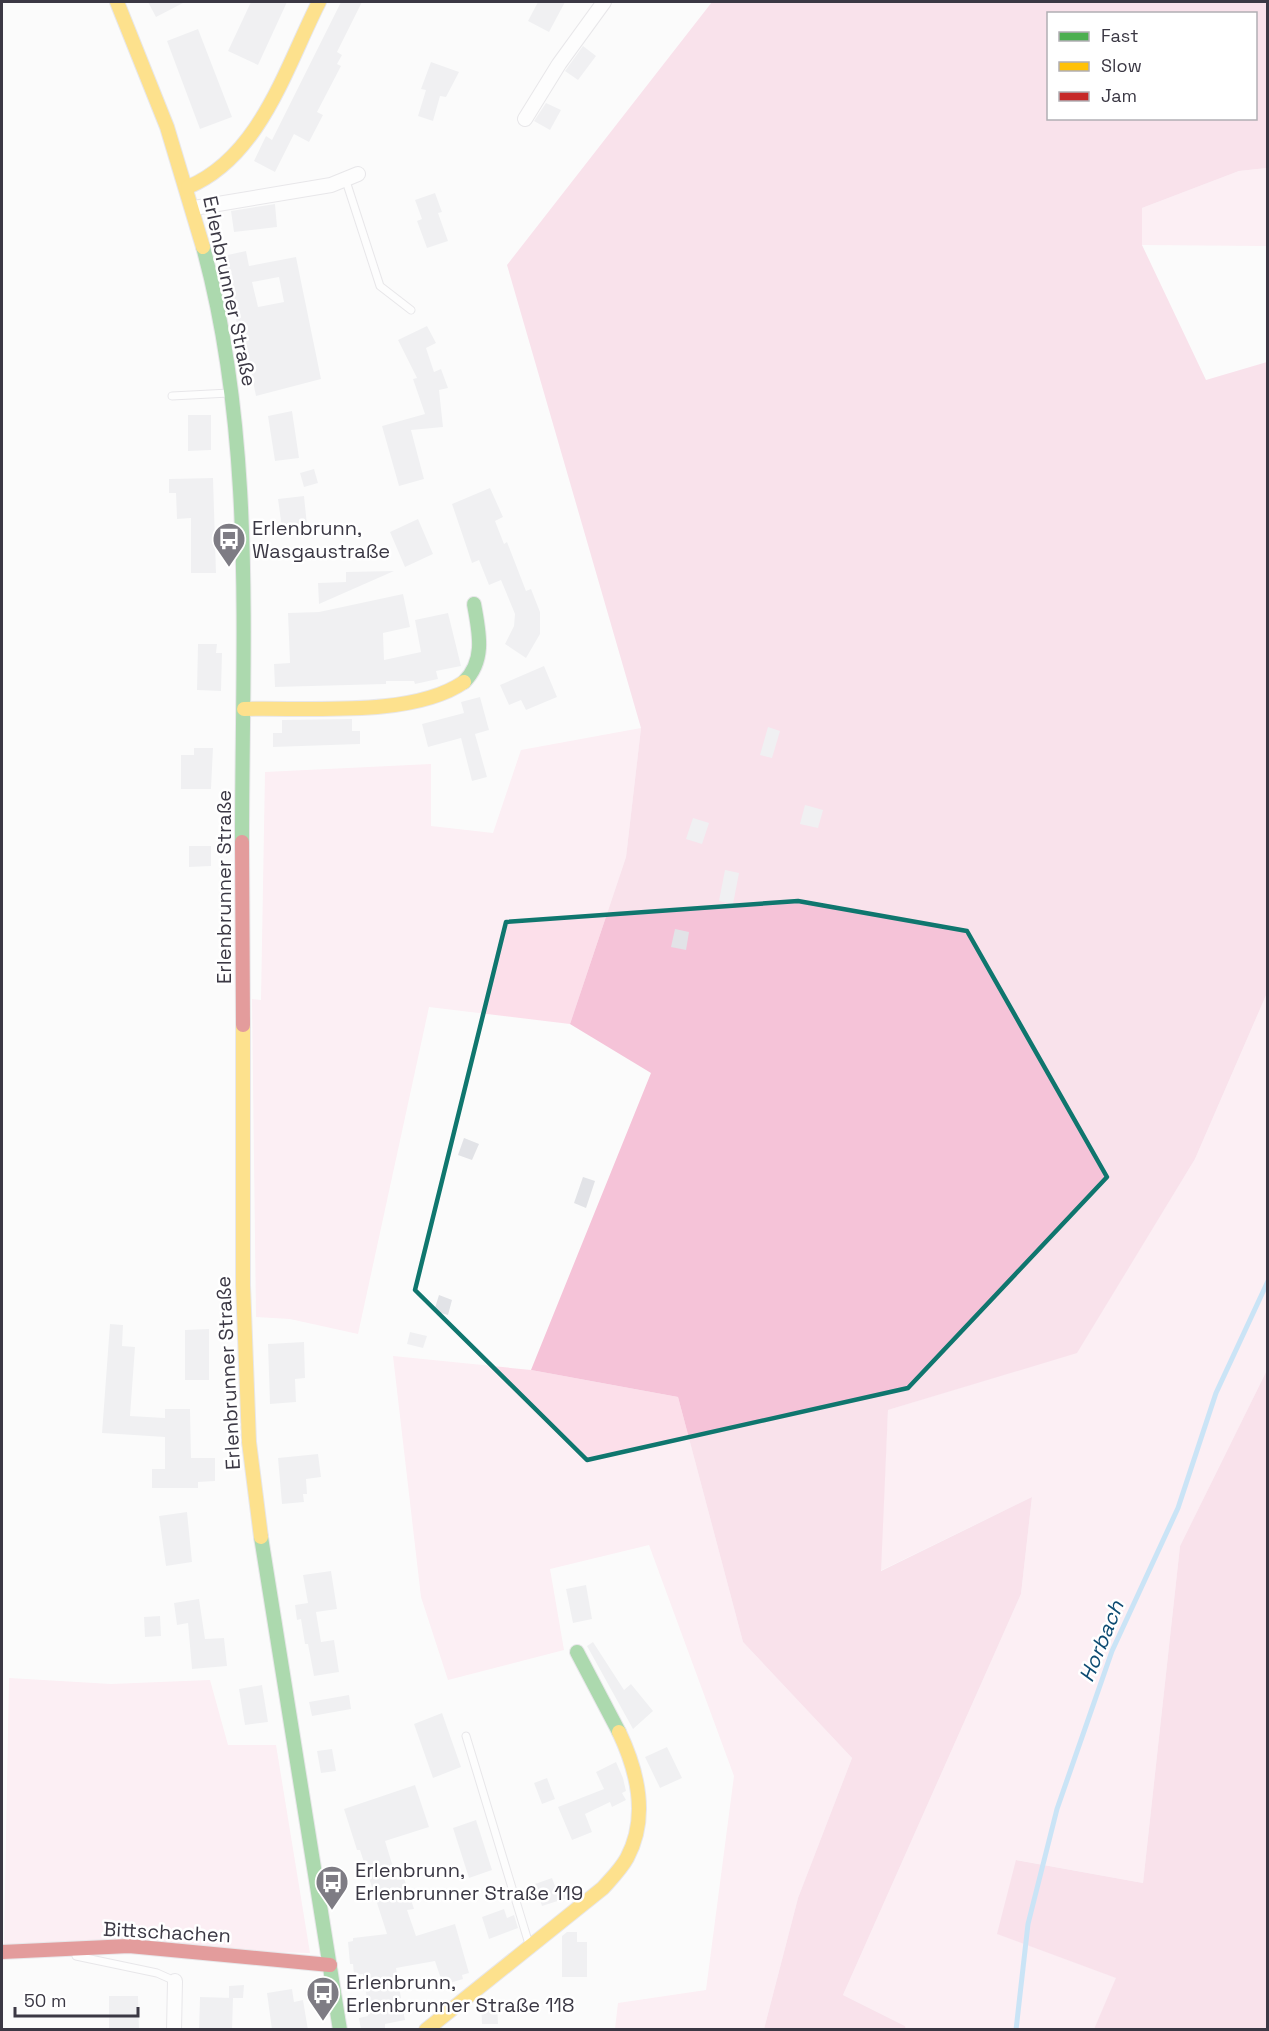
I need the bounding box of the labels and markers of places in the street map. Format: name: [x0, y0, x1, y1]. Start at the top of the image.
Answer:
place label: Erlenbrunn, Wasgaustraße: [252, 515, 390, 564]
bus stop icon: Erlenbrunn, Wasgaustraße: [211, 521, 247, 568]
place label: Erlenbrunn, Erlenbrunner Straße 119: [355, 1857, 583, 1906]
bus stop icon: Erlenbrunn, Erlenbrunner Straße 119: [314, 1864, 350, 1911]
place label: Erlenbrunn, Erlenbrunner Straße 118: [346, 1969, 574, 2018]
bus stop icon: Erlenbrunn, Erlenbrunner Straße 118: [305, 1975, 341, 2022]

